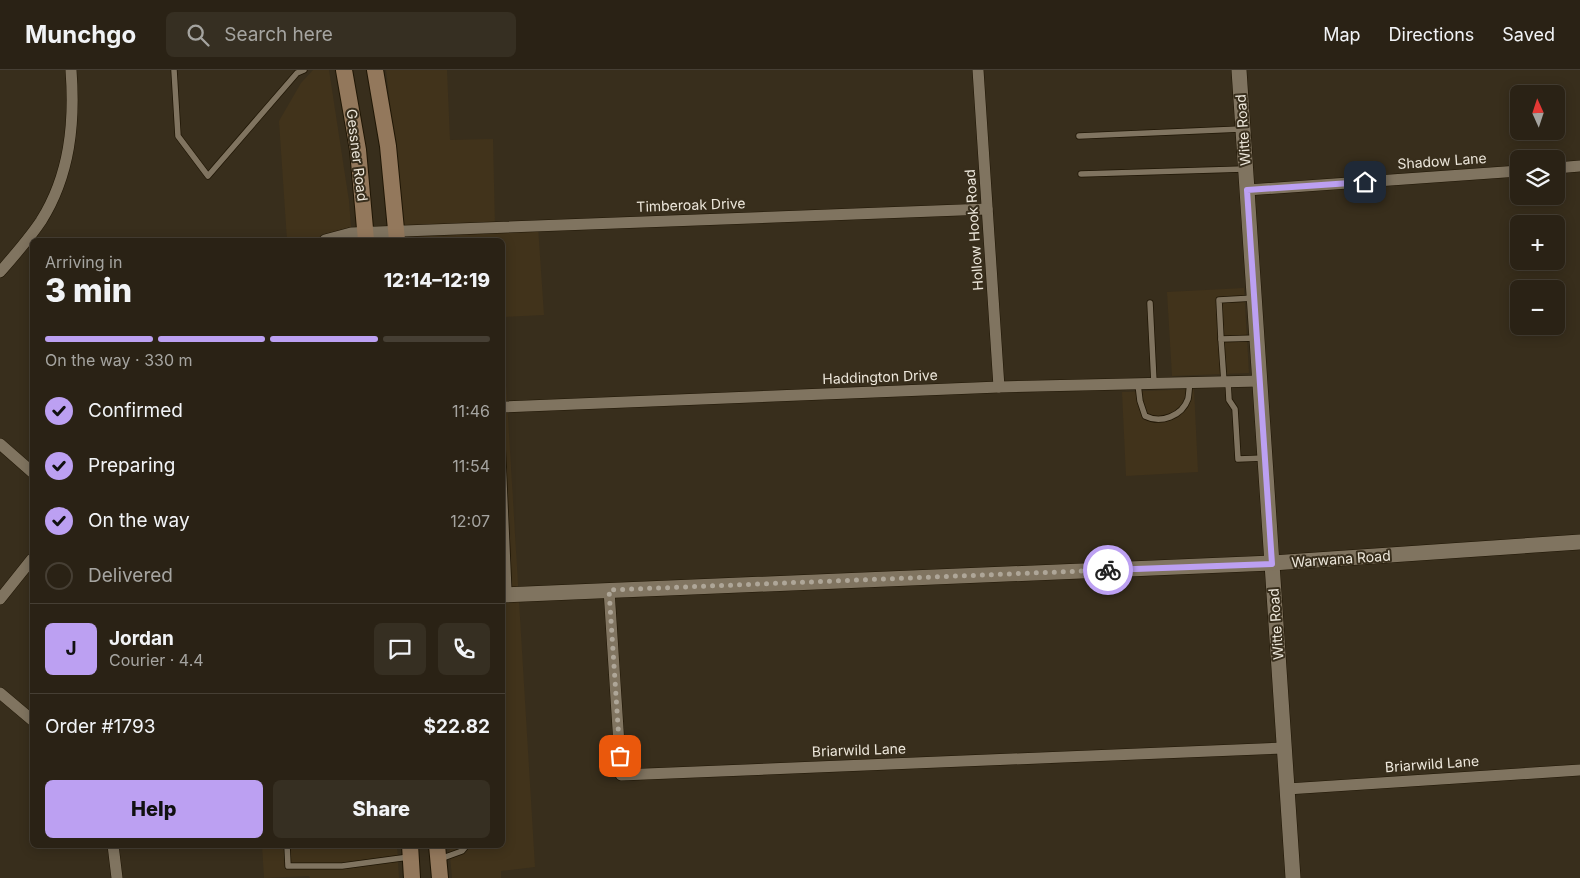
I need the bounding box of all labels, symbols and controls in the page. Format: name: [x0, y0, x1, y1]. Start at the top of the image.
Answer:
search box: [166, 12, 516, 57]
text: Munchgo: [25, 20, 136, 49]
icon: search: [184, 21, 212, 49]
text: Search here: [224, 23, 333, 46]
text: Map: [1323, 24, 1361, 45]
text: Directions: [1389, 24, 1474, 45]
text: Saved: [1502, 24, 1555, 45]
north arrow: [1510, 85, 1565, 140]
map controls: [1510, 85, 1565, 335]
street label: Witte Road: [1232, 94, 1253, 166]
street label: Gessner Road: [343, 108, 372, 202]
street label: Shadow Lane: [1397, 149, 1487, 172]
button: layers: [1510, 150, 1565, 205]
pin: [1344, 161, 1386, 203]
icon: home: [1351, 168, 1379, 196]
street label: Hollow Hook Road: [961, 169, 986, 291]
street label: Timberoak Drive: [636, 194, 746, 215]
button: +: [1510, 215, 1565, 270]
text: Arriving in: [45, 252, 122, 272]
text: 12:14–12:19: [384, 269, 490, 292]
text: 3 min: [45, 271, 132, 310]
button: −: [1510, 280, 1565, 335]
text: On the way · 330 m: [45, 350, 193, 370]
street label: Haddington Drive: [822, 366, 938, 387]
icon: check: [45, 397, 73, 425]
text: Confirmed: [88, 399, 183, 422]
text: 11:46: [452, 401, 490, 421]
icon: check: [45, 452, 73, 480]
text: Preparing: [88, 454, 175, 477]
text: 11:54: [452, 456, 490, 476]
icon: check: [45, 507, 73, 535]
text: On the way: [88, 509, 190, 532]
text: 12:07: [450, 511, 490, 531]
courier: [1083, 545, 1133, 595]
street label: Warwana Road: [1291, 547, 1391, 570]
icon: bike: [1094, 556, 1122, 584]
text: Delivered: [88, 564, 173, 587]
street label: Witte Road: [1265, 588, 1286, 660]
button: chat: [374, 623, 426, 675]
button: phone: [438, 623, 490, 675]
text: Jordan: [109, 627, 174, 650]
text: J: [65, 637, 77, 660]
text: Courier · 4.4: [109, 650, 204, 670]
text: Order #1793: [45, 715, 155, 738]
text: $22.82: [423, 715, 490, 738]
pin: [599, 735, 641, 777]
street label: Briarwild Lane: [812, 739, 906, 760]
icon: bag: [606, 742, 634, 770]
street label: Briarwild Lane: [1384, 752, 1480, 775]
button: Help: [45, 780, 263, 838]
button: Share: [273, 780, 490, 838]

